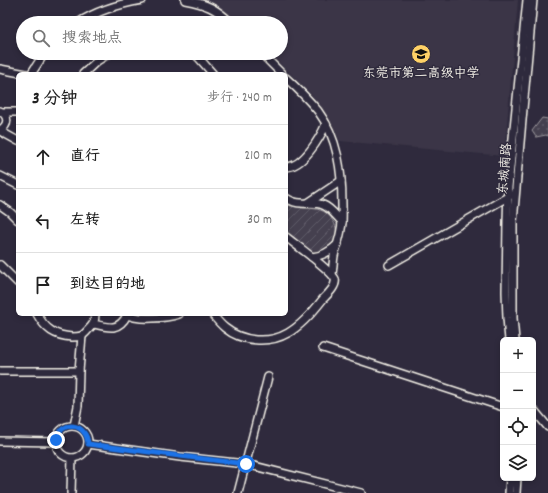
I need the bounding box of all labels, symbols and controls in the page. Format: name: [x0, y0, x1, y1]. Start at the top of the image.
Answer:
search box: [16, 16, 288, 60]
icon: search: [30, 27, 52, 49]
text: 搜索地点: [62, 28, 122, 50]
school or university icon: 东莞市第二高级中学: [410, 43, 432, 65]
place label: 东莞市第二高级中学: [362, 65, 480, 84]
text: 3 分钟: [32, 88, 77, 112]
text: 步行 · 240 m: [207, 89, 272, 108]
street label: 东城南路: [494, 142, 518, 196]
icon: ahead: [32, 146, 54, 168]
text: 直行: [70, 146, 100, 168]
text: 210 m: [244, 147, 272, 166]
icon: left: [32, 210, 54, 232]
text: 左转: [70, 210, 100, 232]
text: 30 m: [247, 211, 272, 230]
icon: arrive: [32, 274, 54, 296]
text: 到达目的地: [70, 274, 145, 296]
map controls: [500, 337, 536, 481]
button: +: [500, 337, 536, 373]
button: −: [500, 373, 536, 409]
button: locate: [500, 409, 536, 445]
route end: [47, 431, 65, 449]
button: layers: [500, 445, 536, 481]
route start: [237, 455, 255, 473]

